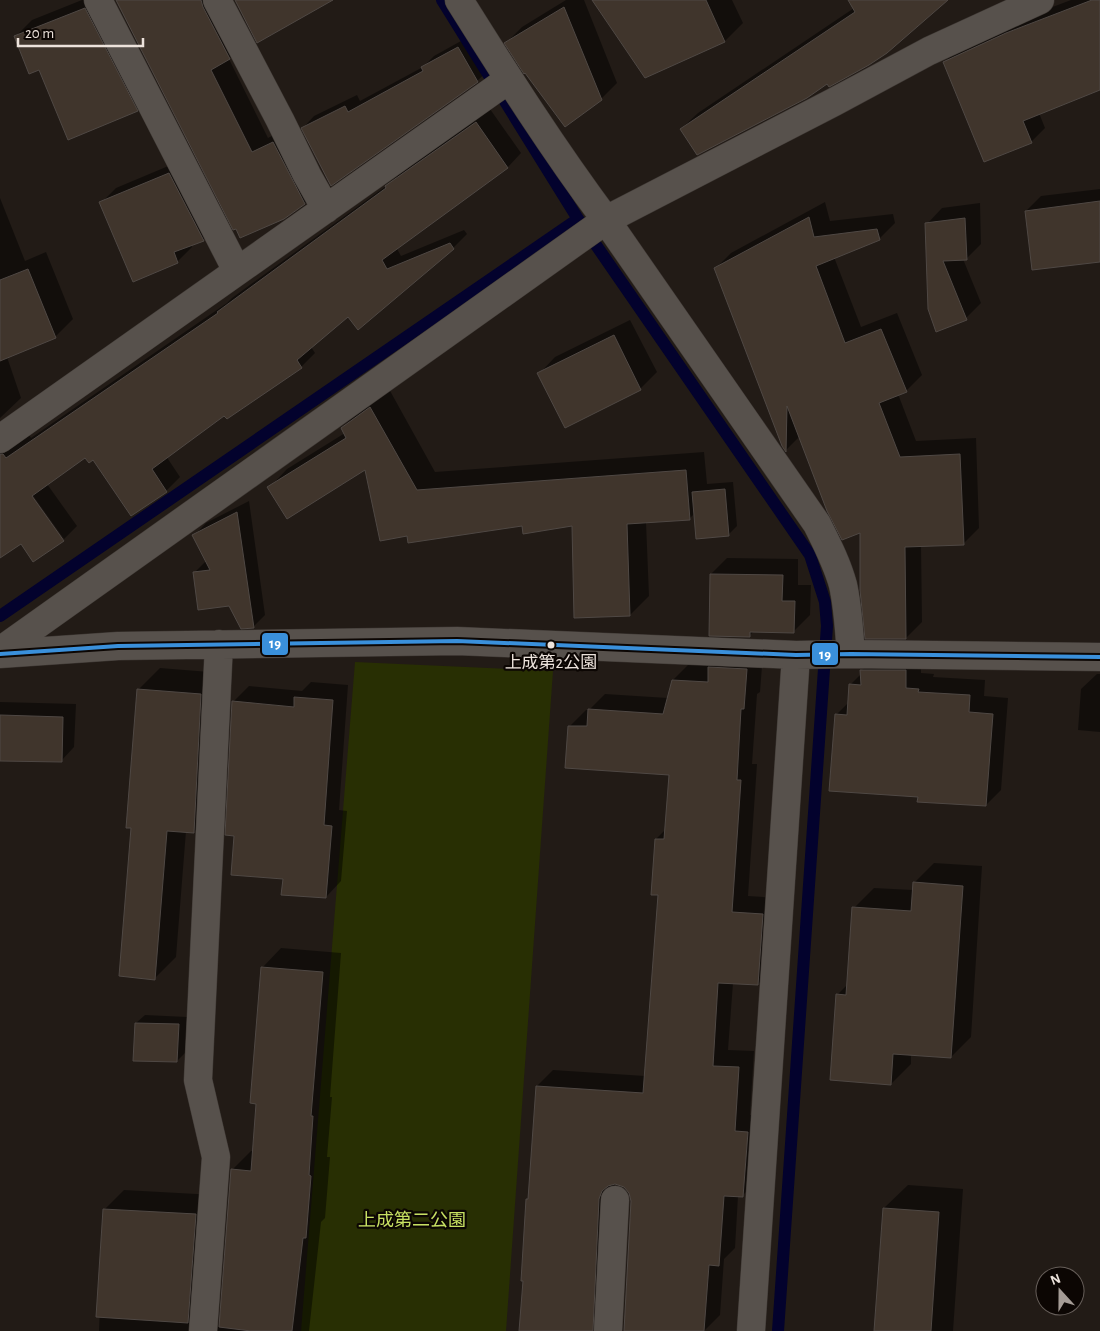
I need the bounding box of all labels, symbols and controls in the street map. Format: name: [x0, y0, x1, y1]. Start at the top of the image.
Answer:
scale bar: [18, 15, 142, 47]
text: 20 m: [25, 26, 54, 41]
line badge: 19: [261, 632, 289, 656]
text: 19: [269, 637, 281, 651]
marker: 上成第2公園: [546, 640, 556, 650]
line badge: 19: [811, 642, 839, 666]
text: 19: [819, 648, 831, 662]
place label: 上成第2公園: [505, 653, 597, 671]
park label: 上成第二公園: [358, 1210, 466, 1230]
north arrow: [1035, 1266, 1085, 1316]
text: N: [1049, 1272, 1063, 1288]

